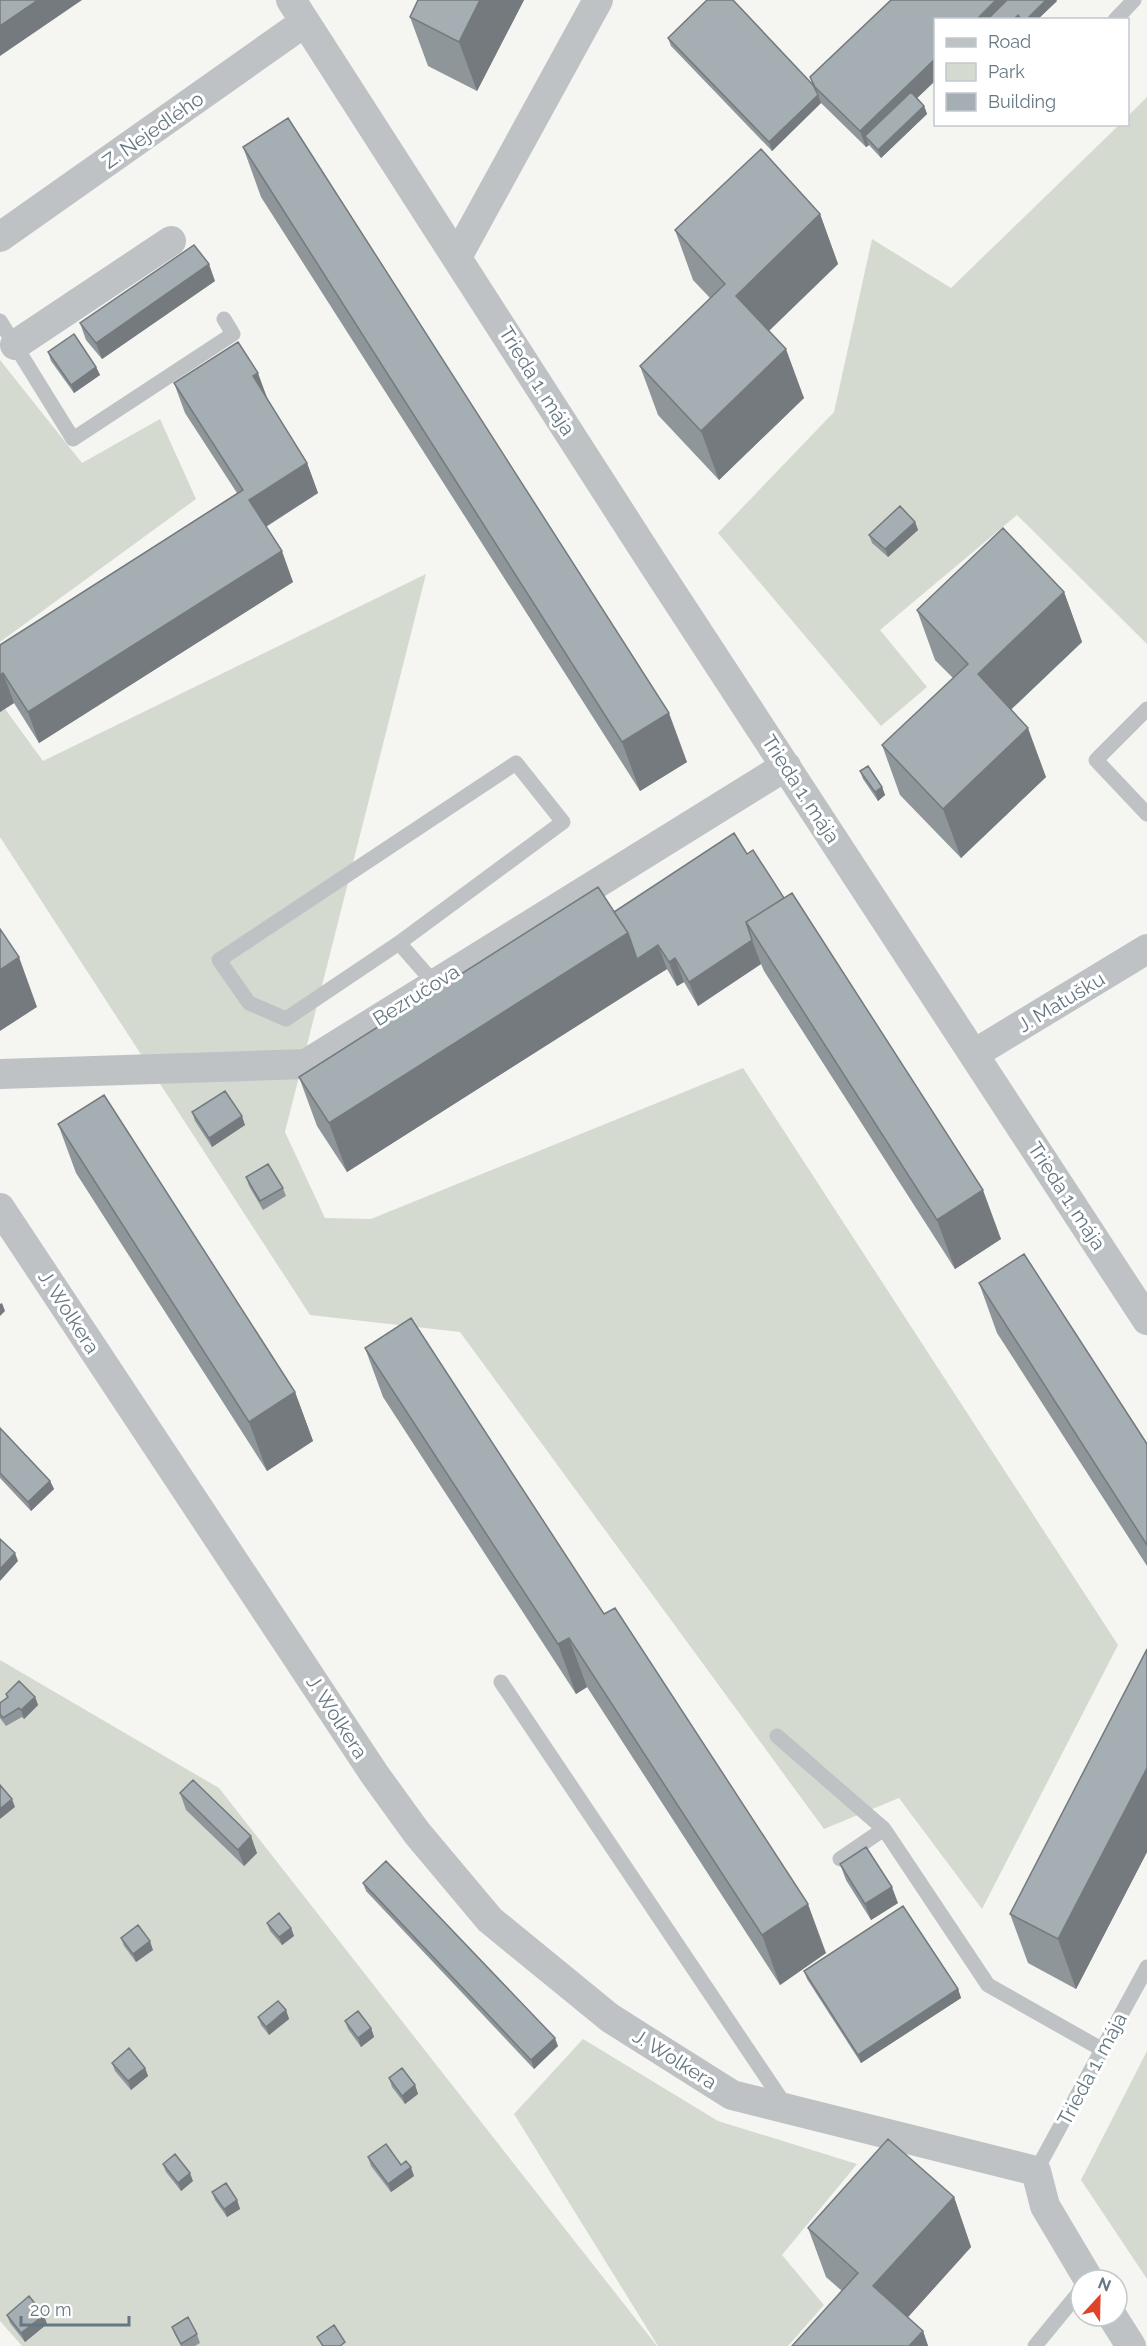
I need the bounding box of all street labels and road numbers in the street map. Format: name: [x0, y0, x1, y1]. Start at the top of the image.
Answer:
street label: Z. Nejedlého: [98, 86, 208, 174]
street label: Trieda 1. mája: [494, 322, 580, 440]
street label: Trieda 1. mája: [757, 730, 845, 848]
street label: Bezručova: [368, 959, 464, 1031]
street label: J. Matušku: [1013, 967, 1109, 1037]
street label: Trieda 1. mája: [1023, 1137, 1111, 1255]
street label: J. Wolkera: [33, 1266, 105, 1358]
street label: J. Wolkera: [301, 1671, 373, 1763]
street label: Trieda 1. mája: [1052, 2009, 1132, 2129]
street label: J. Wolkera: [629, 2024, 721, 2094]

